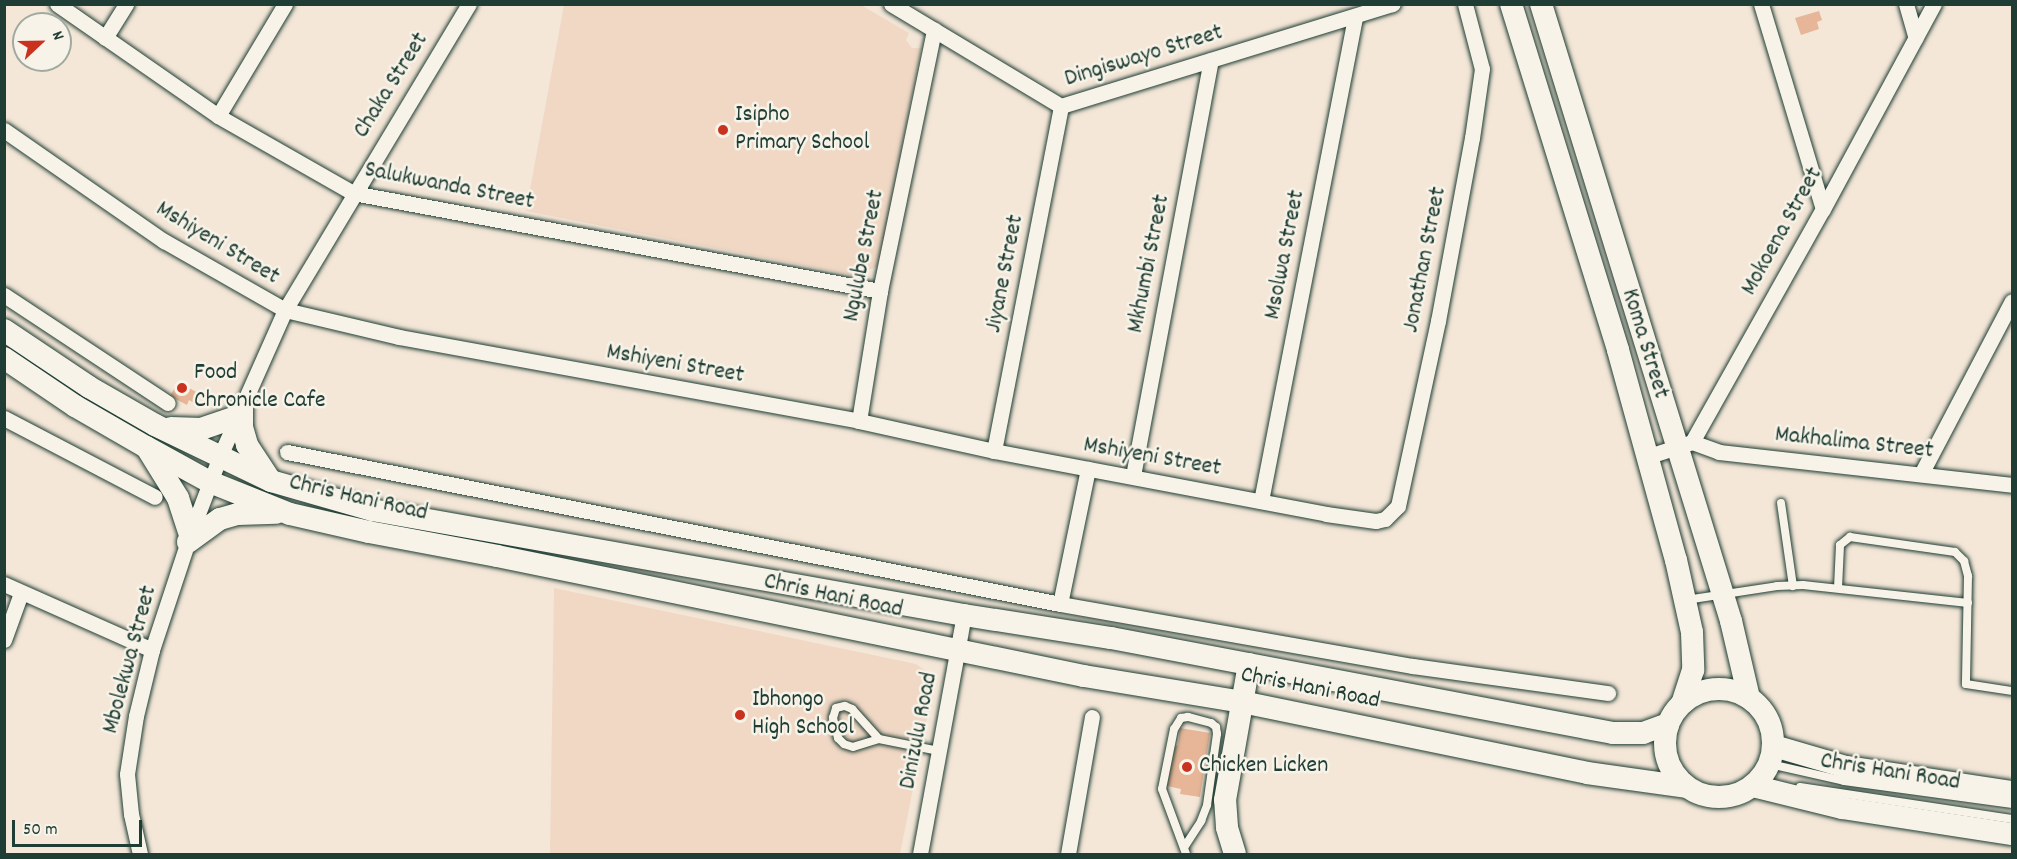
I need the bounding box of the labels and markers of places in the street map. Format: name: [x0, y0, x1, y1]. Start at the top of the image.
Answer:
place label: Isipho Primary School: [735, 102, 869, 158]
marker: Isipho Primary School: [716, 123, 730, 137]
place label: Food Chronicle Cafe: [194, 360, 325, 416]
marker: Food Chronicle Cafe: [175, 381, 189, 395]
place label: Ibhongo High School: [752, 687, 854, 743]
marker: Ibhongo High School: [733, 708, 747, 722]
place label: Chicken Licken: [1199, 753, 1328, 781]
marker: Chicken Licken: [1180, 760, 1194, 774]

